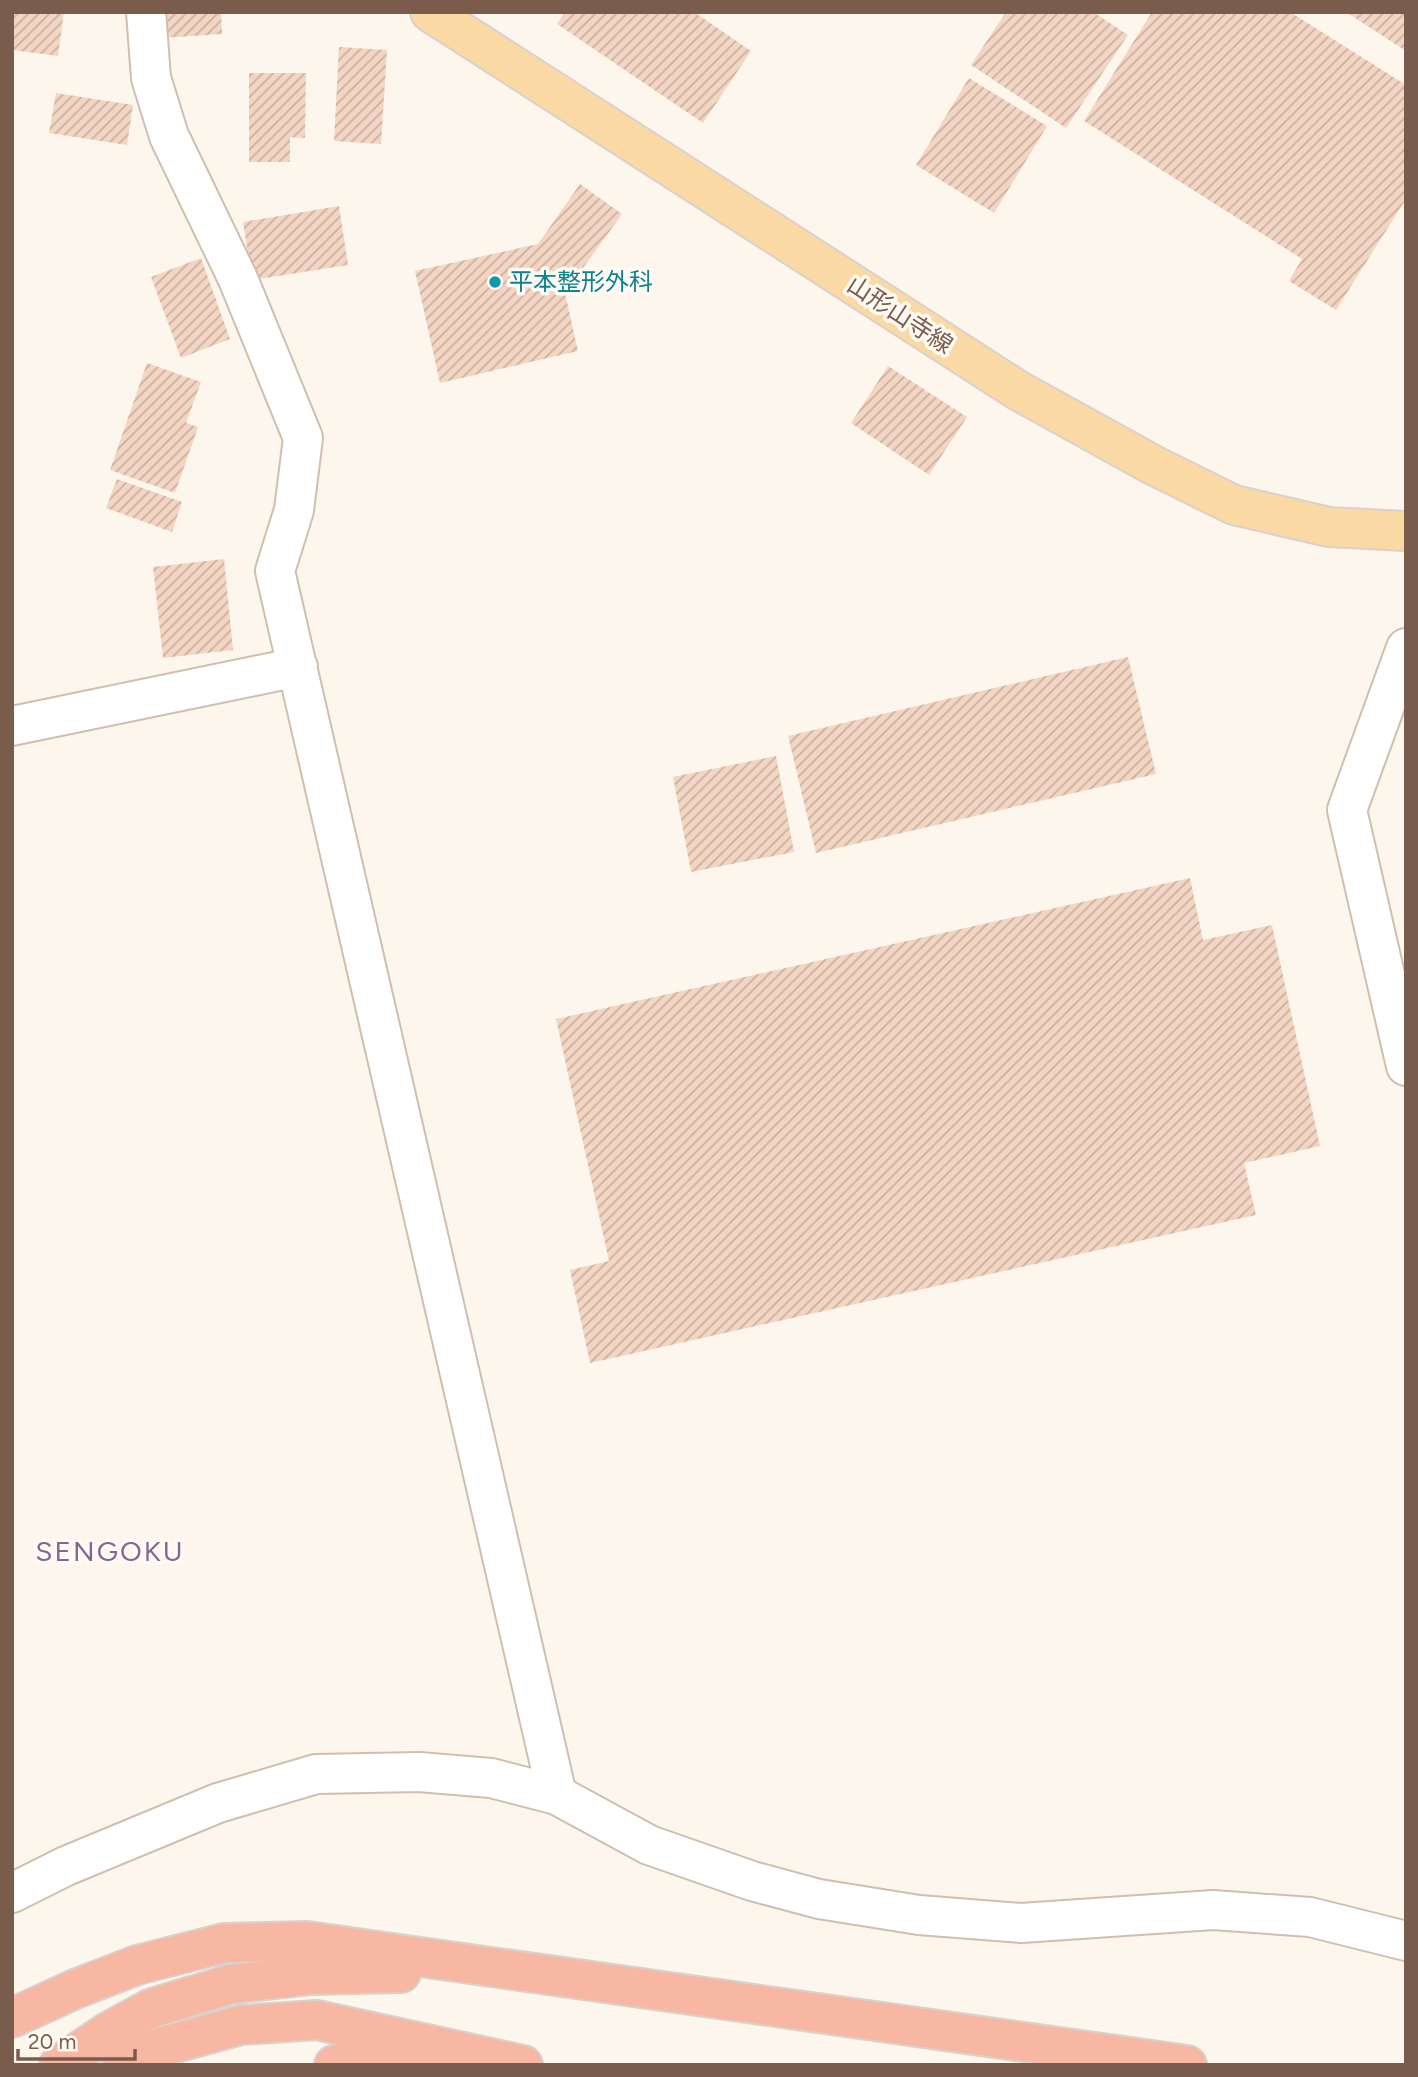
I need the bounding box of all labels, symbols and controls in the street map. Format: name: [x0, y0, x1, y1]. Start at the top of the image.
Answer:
place label: 平本整形外科: [509, 267, 653, 296]
street label: 山形山寺線: [842, 270, 958, 359]
marker: 平本整形外科: [487, 274, 503, 290]
district label: SENGOKU: [35, 1534, 185, 1568]
scale bar: [18, 2018, 135, 2062]
text: 20 m: [28, 2029, 76, 2054]

